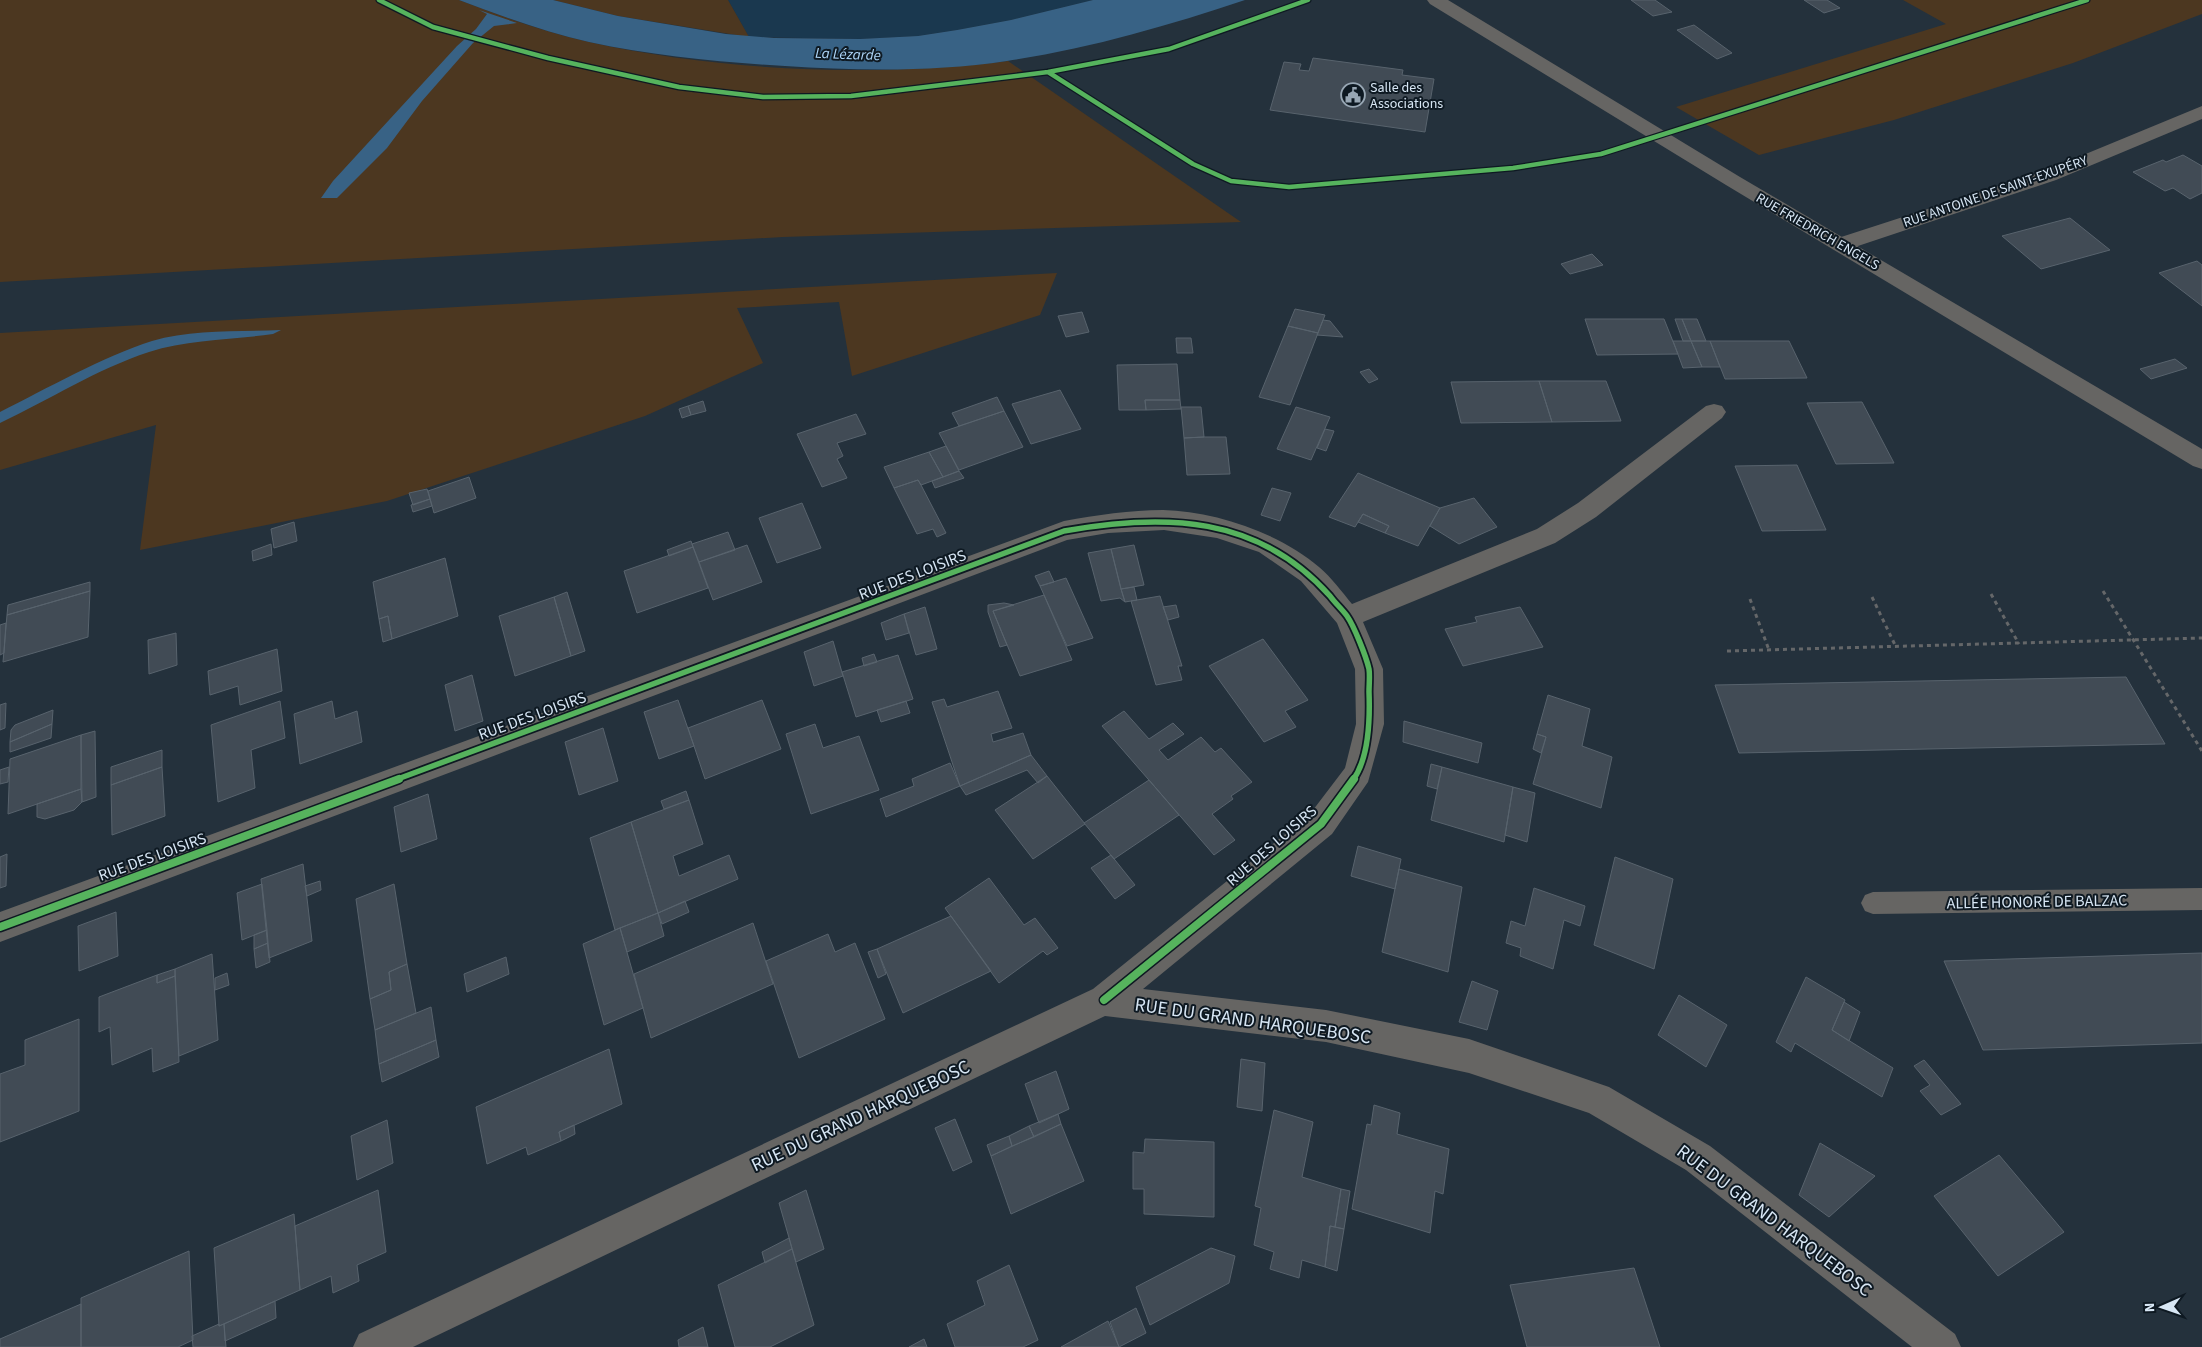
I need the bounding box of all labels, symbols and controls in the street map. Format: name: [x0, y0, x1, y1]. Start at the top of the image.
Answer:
water label: La Lézarde: [815, 43, 881, 66]
place label: Salle des Associations: [1370, 78, 1443, 114]
public building icon: Salle des Associations: [1340, 82, 1366, 108]
street label: RUE ANTOINE DE SAINT-EXUPÉRY: [1900, 151, 2091, 233]
street label: RUE FRIEDRICH ENGELS: [1752, 188, 1883, 275]
street label: RUE DES LOISIRS: [855, 544, 969, 606]
street label: RUE DES LOISIRS: [475, 686, 589, 746]
street label: RUE DES LOISIRS: [1222, 800, 1322, 891]
street label: RUE DES LOISIRS: [95, 827, 209, 887]
street label: ALLÉE HONORÉ DE BALZAC: [1947, 889, 2128, 915]
street label: RUE DU GRAND HARQUEBOSC: [1133, 992, 1373, 1051]
street label: RUE DU GRAND HARQUEBOSC: [747, 1054, 974, 1179]
street label: RUE DU GRAND HARQUEBOSC: [1671, 1139, 1878, 1304]
north arrow: [2137, 1282, 2187, 1332]
text: N: [2140, 1302, 2160, 1312]

